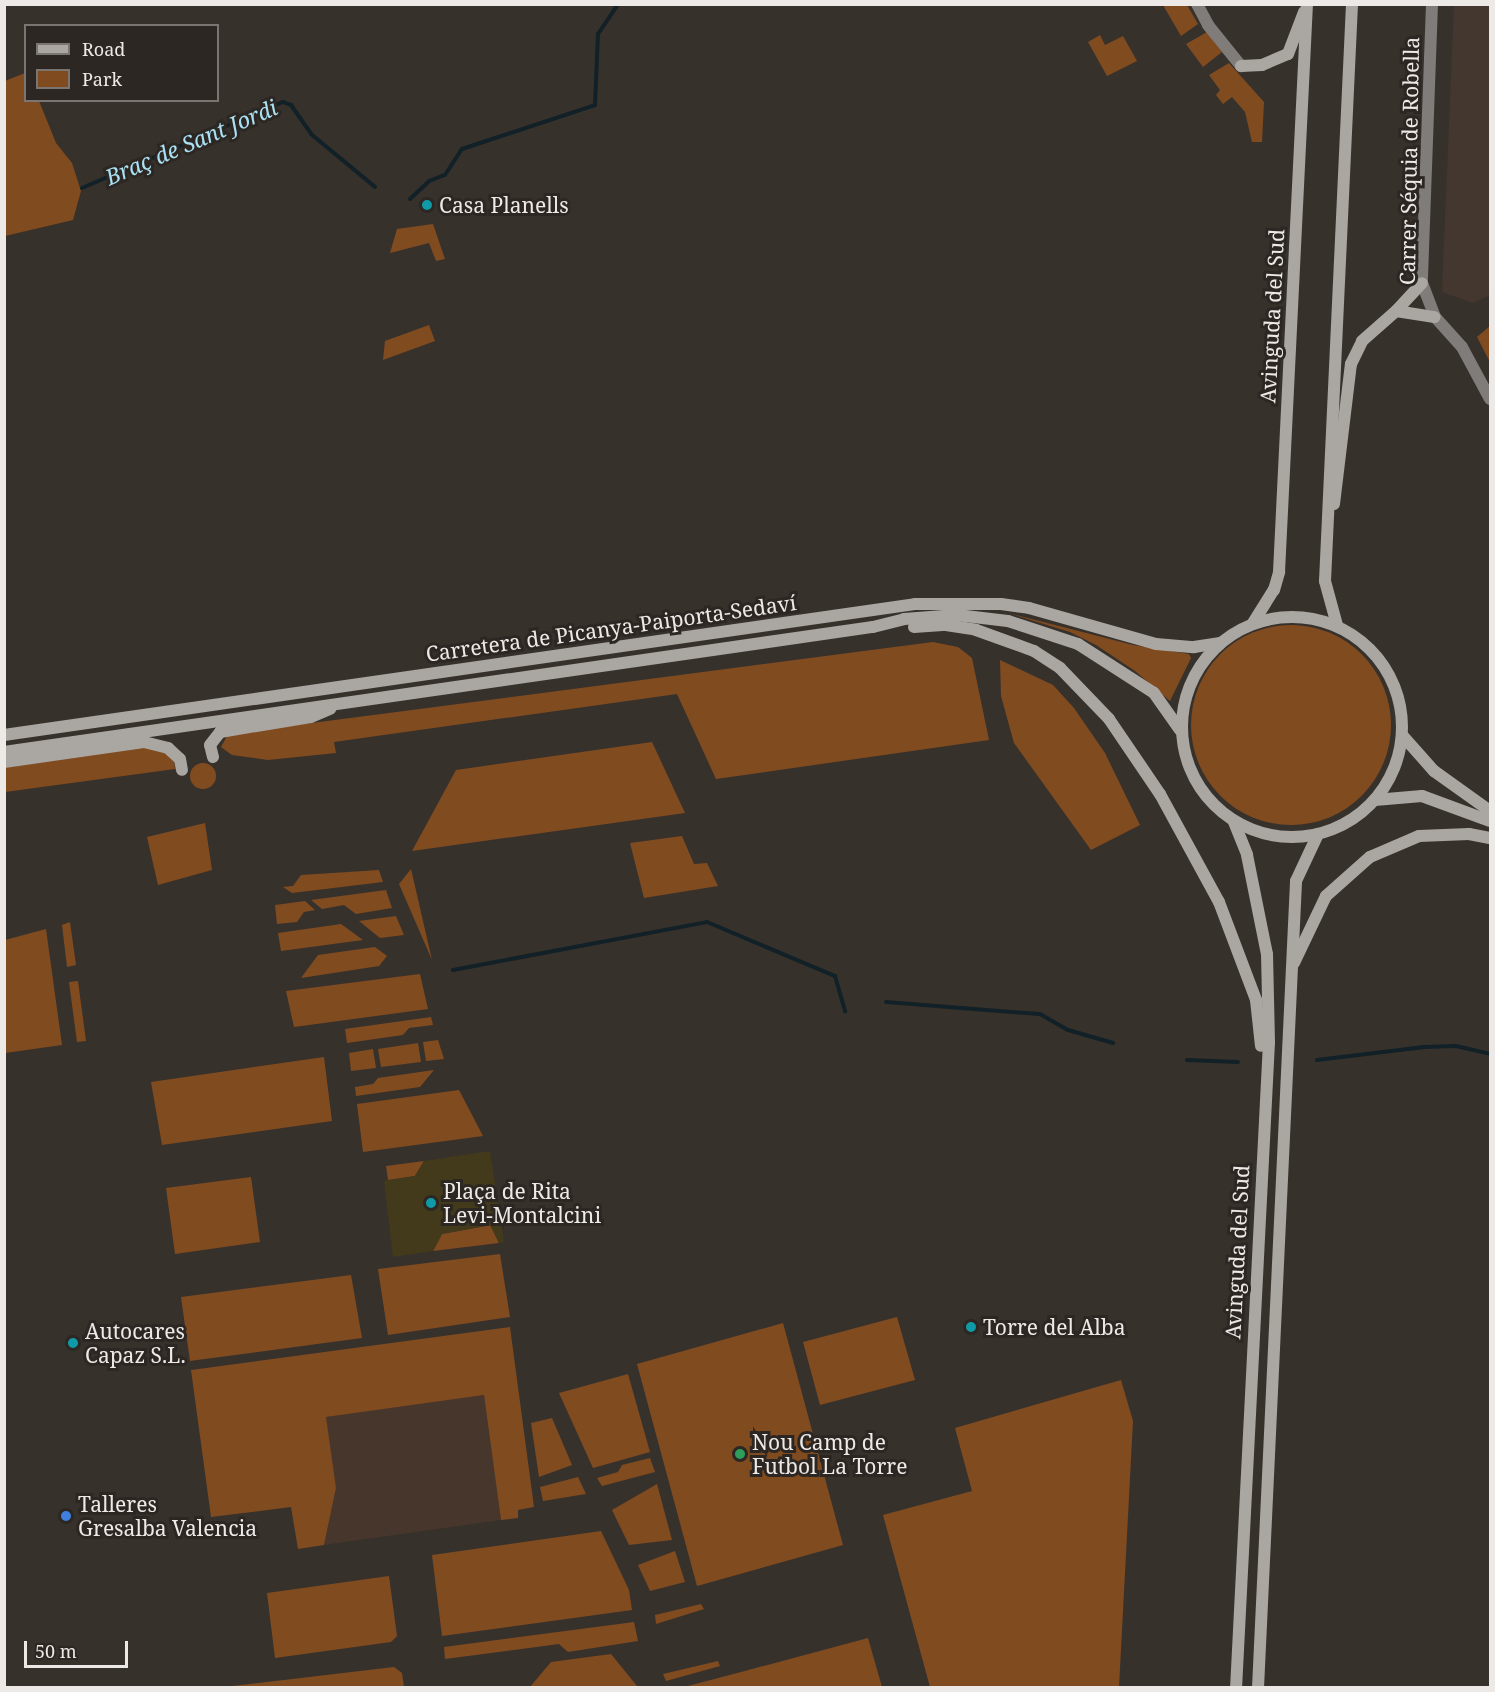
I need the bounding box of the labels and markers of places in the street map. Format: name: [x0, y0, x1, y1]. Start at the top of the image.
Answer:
place label: Casa Planells: [439, 192, 569, 218]
marker: Casa Planells: [420, 198, 434, 212]
place label: Plaça de Rita Levi-Montalcini: [443, 1178, 601, 1228]
marker: Plaça de Rita Levi-Montalcini: [424, 1196, 438, 1210]
place label: Torre del Alba: [983, 1314, 1126, 1340]
place label: Autocares Capaz S.L.: [85, 1318, 186, 1368]
marker: Torre del Alba: [964, 1320, 978, 1334]
marker: Autocares Capaz S.L.: [66, 1336, 80, 1350]
place label: Nou Camp de Futbol La Torre: [752, 1429, 907, 1479]
marker: Nou Camp de Futbol La Torre: [733, 1447, 747, 1461]
place label: Talleres Gresalba Valencia: [78, 1491, 257, 1541]
marker: Talleres Gresalba Valencia: [59, 1509, 73, 1523]

